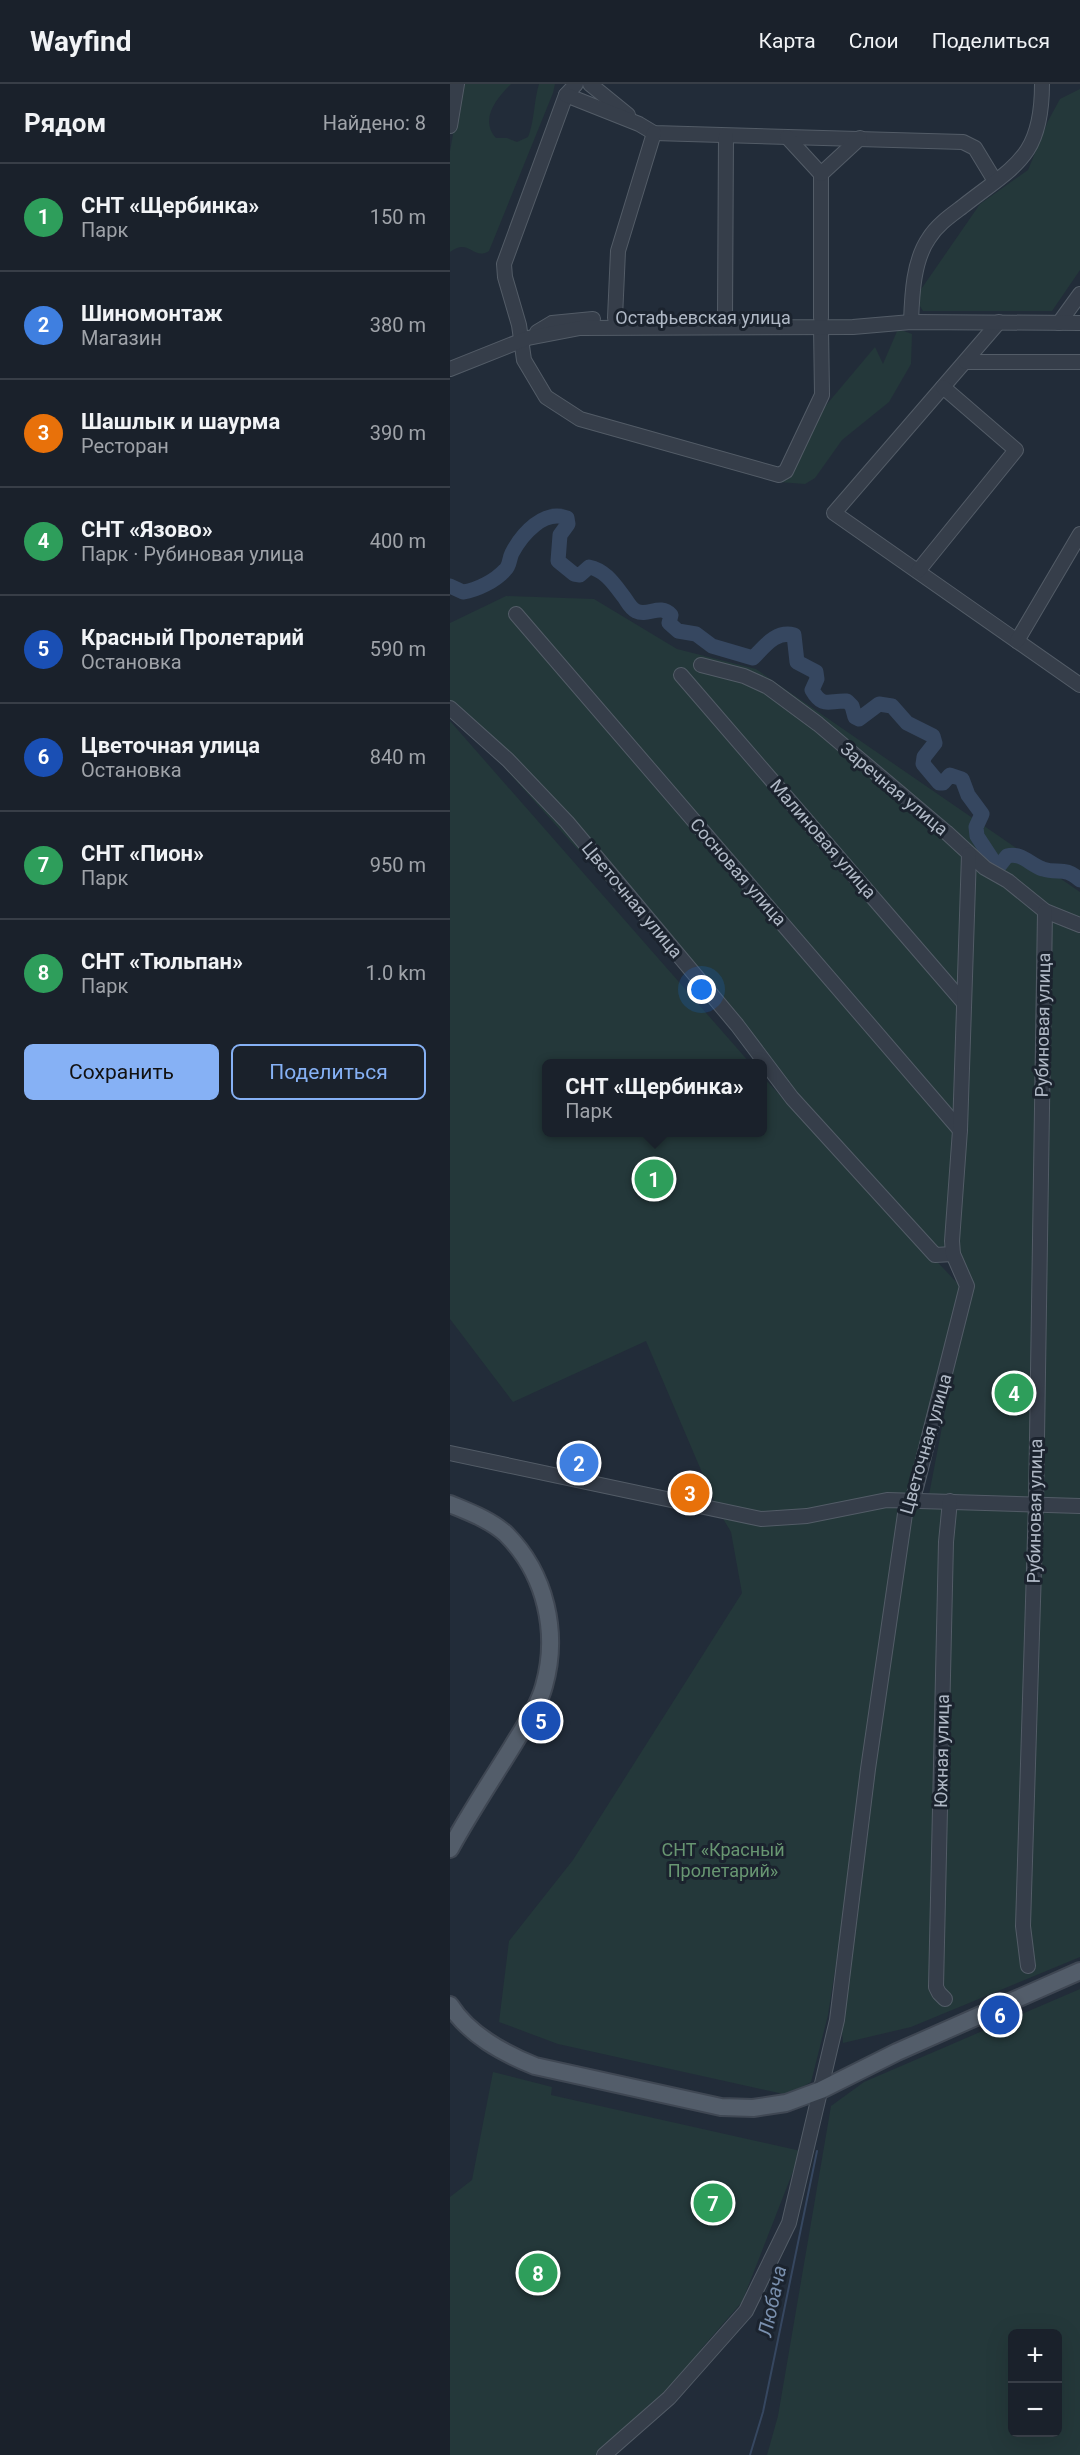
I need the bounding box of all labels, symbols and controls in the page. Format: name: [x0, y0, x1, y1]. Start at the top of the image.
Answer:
text: Wayfind: [30, 25, 131, 58]
text: Карта: [759, 29, 816, 53]
text: Слои: [849, 29, 899, 53]
text: Поделиться: [932, 29, 1050, 53]
text: Рядом: [24, 108, 106, 138]
text: Найдено: 8: [323, 111, 426, 135]
text: СНТ «Щербинка»: [81, 193, 259, 218]
text: 1: [38, 205, 49, 229]
text: 150 m: [370, 205, 426, 229]
text: Парк: [81, 218, 128, 242]
text: Шиномонтаж: [81, 301, 223, 326]
street label: Остафьевская улица: [615, 307, 791, 328]
text: 2: [38, 313, 49, 337]
text: 380 m: [370, 313, 426, 337]
text: Магазин: [81, 326, 162, 350]
text: Шашлык и шаурма: [81, 409, 280, 434]
text: 3: [38, 421, 49, 445]
text: 390 m: [370, 421, 426, 445]
text: Ресторан: [81, 434, 169, 458]
text: СНТ «Язово»: [81, 517, 213, 542]
text: 4: [38, 529, 49, 553]
text: 400 m: [370, 529, 426, 553]
text: Парк · Рубиновая улица: [81, 542, 304, 566]
text: Красный Пролетарий: [81, 625, 304, 650]
text: 5: [38, 637, 49, 661]
text: 590 m: [370, 637, 426, 661]
text: Остановка: [81, 650, 182, 674]
text: Цветочная улица: [81, 733, 260, 758]
street label: Заречная улица: [836, 738, 952, 840]
text: 6: [38, 745, 49, 769]
text: 840 m: [370, 745, 426, 769]
text: Остановка: [81, 758, 182, 782]
street label: Малиновая улица: [766, 775, 881, 902]
street label: Сосновая улица: [686, 814, 791, 930]
street label: Цветочная улица: [578, 837, 687, 962]
text: СНТ «Пион»: [81, 841, 204, 866]
text: 7: [38, 853, 49, 877]
text: 950 m: [370, 853, 426, 877]
text: Парк: [81, 866, 128, 890]
text: СНТ «Тюльпан»: [81, 949, 243, 974]
street label: Рубиновая улица: [1031, 952, 1054, 1098]
text: 8: [38, 961, 49, 985]
text: 1.0 km: [366, 961, 426, 985]
text: Парк: [81, 974, 128, 998]
your location: [687, 975, 716, 1004]
button: Сохранить: [24, 1044, 219, 1100]
button: Поделиться: [231, 1044, 426, 1100]
popup: [542, 1059, 767, 1137]
text: СНТ «Щербинка»: [565, 1074, 744, 1099]
text: Парк: [565, 1099, 613, 1123]
pin: 1: [634, 1156, 674, 1202]
pin: 4: [994, 1370, 1034, 1416]
street label: Цветочная улица: [895, 1371, 956, 1517]
street label: Рубиновая улица: [1023, 1438, 1046, 1584]
pin: 2: [560, 1440, 598, 1486]
pin: 3: [670, 1470, 710, 1516]
street label: Южная улица: [930, 1694, 953, 1808]
pin: 5: [522, 1698, 560, 1744]
park label: СНТ «Красный Пролетарий»: [661, 1839, 785, 1881]
pin: 6: [980, 1992, 1020, 2038]
pin: 7: [694, 2180, 732, 2226]
pin: 8: [518, 2250, 557, 2296]
water label: Любача: [753, 2263, 791, 2340]
map controls: [1008, 2329, 1062, 2437]
button: +: [1008, 2329, 1062, 2383]
button: −: [1008, 2383, 1062, 2437]

